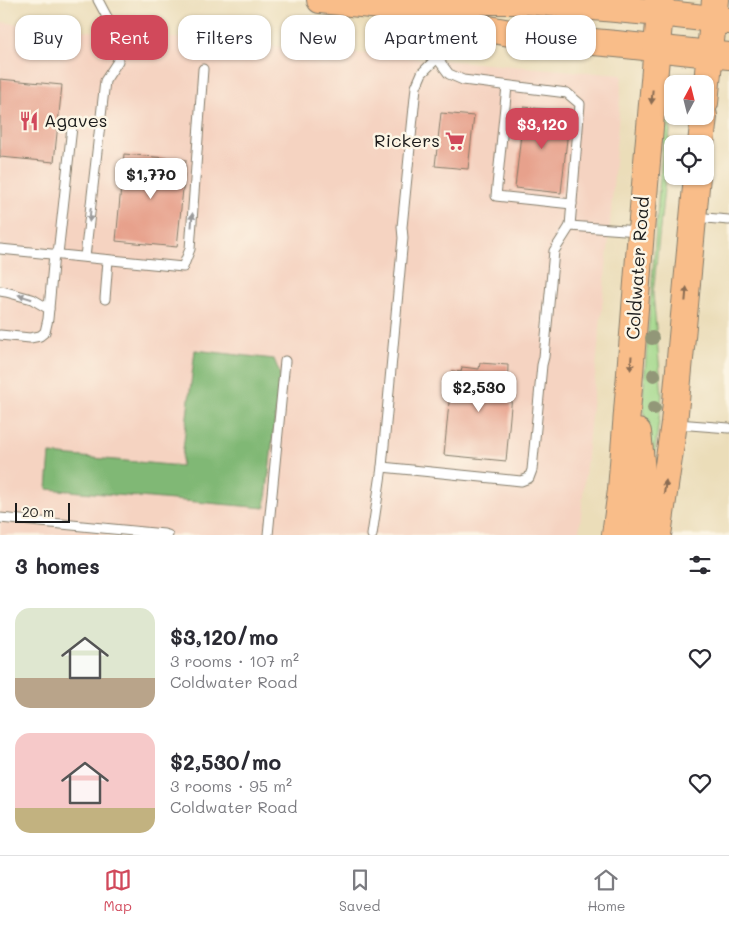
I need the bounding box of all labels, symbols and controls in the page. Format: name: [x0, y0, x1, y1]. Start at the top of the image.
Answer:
chip: Buy: [15, 15, 81, 60]
chip: Rent: [91, 15, 168, 60]
chip: Filters: [178, 15, 271, 60]
chip: New: [281, 15, 355, 60]
chip: Apartment: [365, 15, 496, 60]
chip: House: [506, 15, 596, 60]
north arrow: [664, 75, 714, 125]
map controls: [664, 75, 714, 185]
one-way arrow: [648, 89, 656, 105]
place label: Agaves: [44, 108, 108, 132]
pin: $3,120: [501, 108, 583, 150]
restaurant icon: Agaves: [18, 110, 40, 132]
text: $3,120: [517, 113, 567, 134]
place label: Rickers: [374, 128, 440, 152]
supermarket icon: Rickers: [444, 130, 466, 152]
button: locate: [664, 135, 714, 185]
pin: $1,770: [110, 158, 192, 200]
text: $1,770: [126, 163, 176, 184]
street label: Coldwater Road: [620, 196, 654, 340]
one-way arrow: [86, 208, 94, 224]
one-way arrow: [188, 212, 196, 228]
one-way arrow: [682, 286, 690, 302]
one-way arrow: [18, 293, 33, 301]
one-way arrow: [627, 356, 635, 372]
pin: $2,530: [438, 370, 520, 413]
text: $2,530: [453, 376, 505, 397]
one-way arrow: [662, 478, 670, 494]
scale bar: [15, 500, 70, 523]
text: 20 m: [22, 502, 54, 521]
icon: filters: [686, 551, 714, 579]
text: 3 homes: [15, 552, 100, 579]
text: $3,120/mo: [170, 623, 278, 650]
icon: home: [55, 628, 115, 688]
icon: heart: [686, 644, 714, 672]
text: 3 rooms · 107 m²: [170, 650, 299, 671]
text: Coldwater Road: [170, 671, 297, 692]
text: $2,530/mo: [170, 748, 281, 775]
icon: home: [55, 753, 115, 813]
icon: heart: [686, 769, 714, 797]
text: 3 rooms · 95 m²: [170, 775, 292, 796]
text: Coldwater Road: [170, 796, 297, 817]
tab: Map: [103, 866, 132, 915]
tab: Saved: [339, 866, 380, 915]
tab: Home: [587, 866, 626, 915]

